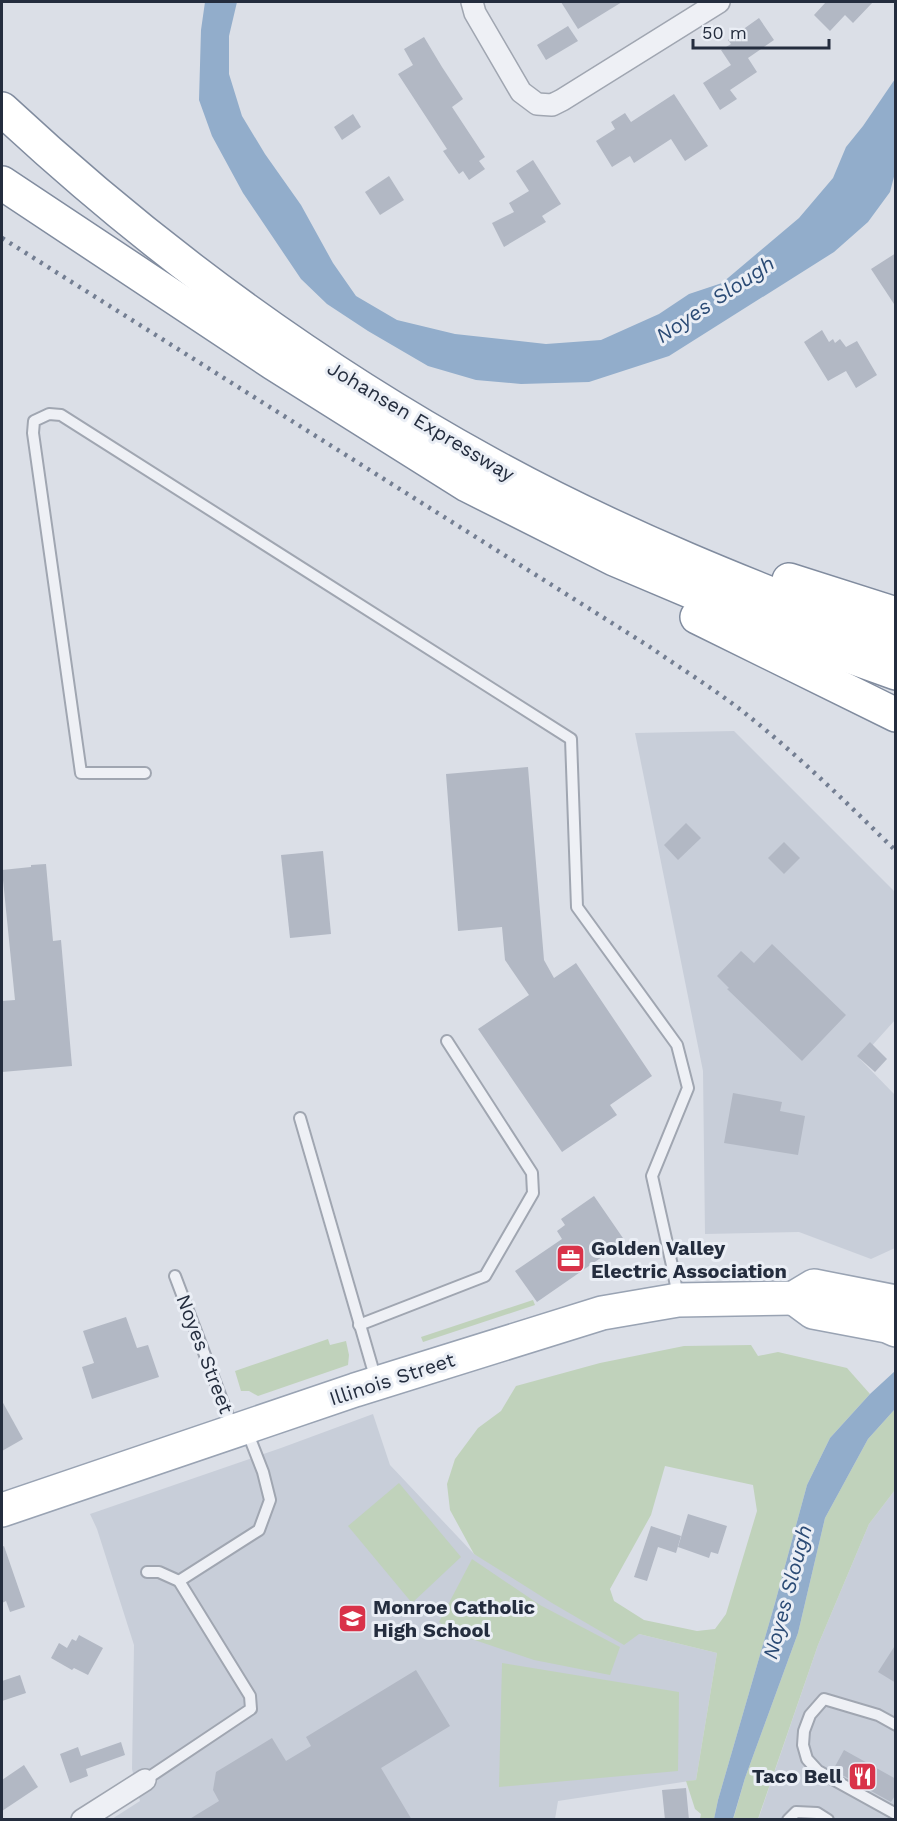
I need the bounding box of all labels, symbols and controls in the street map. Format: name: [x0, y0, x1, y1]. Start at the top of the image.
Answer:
scale bar: [693, 12, 830, 50]
text: 50 m: [702, 22, 747, 43]
water label: Noyes Slough: [651, 250, 779, 348]
street label: Johansen Expressway: [323, 356, 519, 487]
place label: Golden Valley Electric Association: [591, 1236, 787, 1283]
office icon: Golden Valley Electric Association: [554, 1243, 586, 1275]
street label: Noyes Street: [171, 1291, 239, 1418]
street label: Illinois Street: [326, 1347, 458, 1411]
water label: Noyes Slough: [757, 1522, 817, 1662]
place label: Monroe Catholic High School: [373, 1595, 535, 1642]
school or university icon: Monroe Catholic High School: [336, 1603, 368, 1635]
restaurant icon: Taco Bell: [847, 1760, 879, 1792]
place label: Taco Bell: [752, 1764, 842, 1788]

